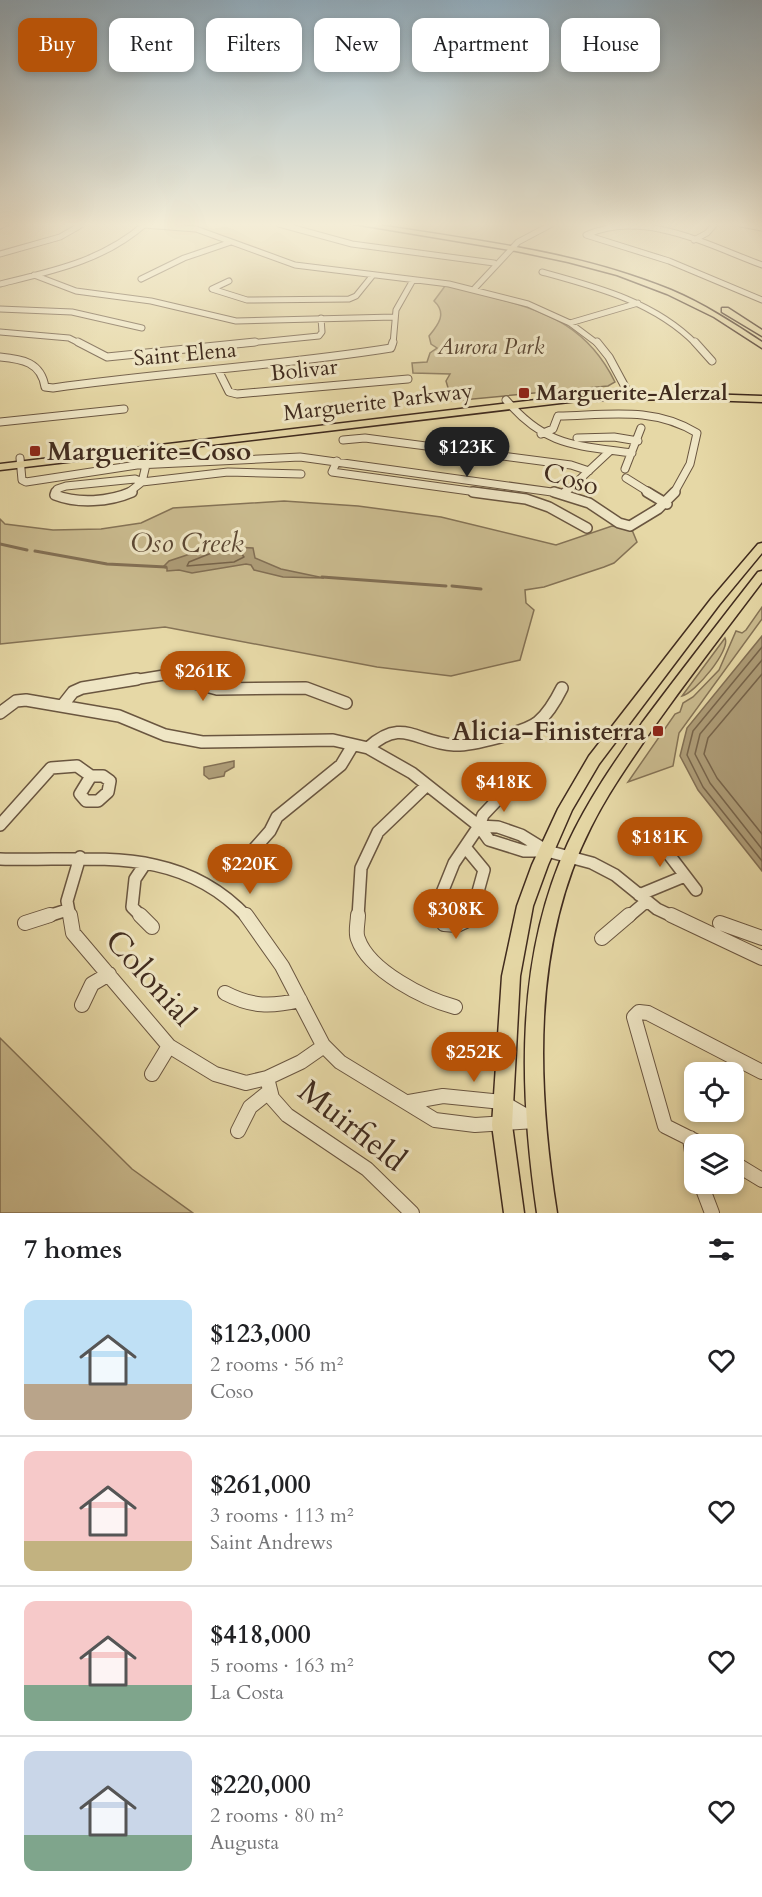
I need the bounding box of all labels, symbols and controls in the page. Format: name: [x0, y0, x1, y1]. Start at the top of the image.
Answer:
chip: Buy: [18, 18, 97, 72]
chip: Rent: [109, 18, 194, 72]
chip: Filters: [206, 18, 302, 72]
chip: New: [314, 18, 400, 72]
chip: Apartment: [412, 18, 549, 72]
chip: House: [561, 18, 660, 72]
park label: Aurora Park: [437, 332, 545, 362]
street label: Saint Elena: [132, 335, 238, 373]
street label: Bolivar: [269, 351, 340, 388]
street label: Marguerite Parkway: [281, 375, 475, 429]
place label: Marguerite-Alerzal: [536, 378, 728, 408]
marker: Marguerite-Alerzal: [517, 386, 531, 400]
pin: $123K: [425, 427, 509, 478]
text: $123K: [438, 433, 496, 460]
place label: Marguerite-Coso: [47, 434, 251, 469]
marker: Marguerite-Coso: [28, 444, 42, 458]
street label: Coso: [539, 454, 603, 504]
water label: Oso Creek: [130, 525, 244, 562]
pin: $261K: [161, 651, 245, 702]
text: $261K: [174, 657, 232, 684]
place label: Alicia-Finisterra: [452, 714, 646, 749]
marker: Alicia-Finisterra: [651, 724, 665, 738]
pin: $418K: [462, 762, 546, 813]
text: $418K: [475, 768, 533, 795]
pin: $181K: [618, 817, 702, 868]
text: $181K: [631, 823, 689, 850]
pin: $220K: [208, 844, 292, 895]
text: $220K: [221, 850, 279, 877]
pin: $308K: [414, 889, 498, 940]
text: $308K: [427, 895, 485, 922]
street label: Colonial: [95, 920, 205, 1036]
pin: $252K: [432, 1032, 516, 1083]
text: $252K: [445, 1038, 503, 1065]
map controls: [684, 1062, 744, 1194]
button: locate: [684, 1062, 744, 1122]
street label: Muirfield: [289, 1070, 415, 1182]
button: layers: [684, 1134, 744, 1194]
text: 7 homes: [24, 1232, 122, 1267]
icon: filters: [705, 1233, 738, 1266]
text: $123,000: [210, 1316, 311, 1351]
icon: home: [72, 1324, 144, 1396]
icon: heart: [705, 1344, 738, 1377]
text: 2 rooms · 56 m²: [210, 1351, 343, 1378]
text: Coso: [210, 1378, 254, 1405]
text: $261,000: [210, 1467, 311, 1502]
icon: home: [72, 1475, 144, 1547]
icon: heart: [705, 1495, 738, 1528]
text: 3 rooms · 113 m²: [210, 1502, 354, 1529]
text: Saint Andrews: [210, 1529, 333, 1556]
text: $418,000: [210, 1617, 311, 1652]
icon: home: [72, 1625, 144, 1697]
icon: heart: [705, 1645, 738, 1678]
text: 5 rooms · 163 m²: [210, 1652, 354, 1679]
text: La Costa: [210, 1679, 284, 1706]
text: $220,000: [210, 1767, 311, 1802]
icon: home: [72, 1775, 144, 1847]
icon: heart: [705, 1795, 738, 1828]
text: 2 rooms · 80 m²: [210, 1802, 343, 1829]
text: Augusta: [210, 1829, 279, 1856]

